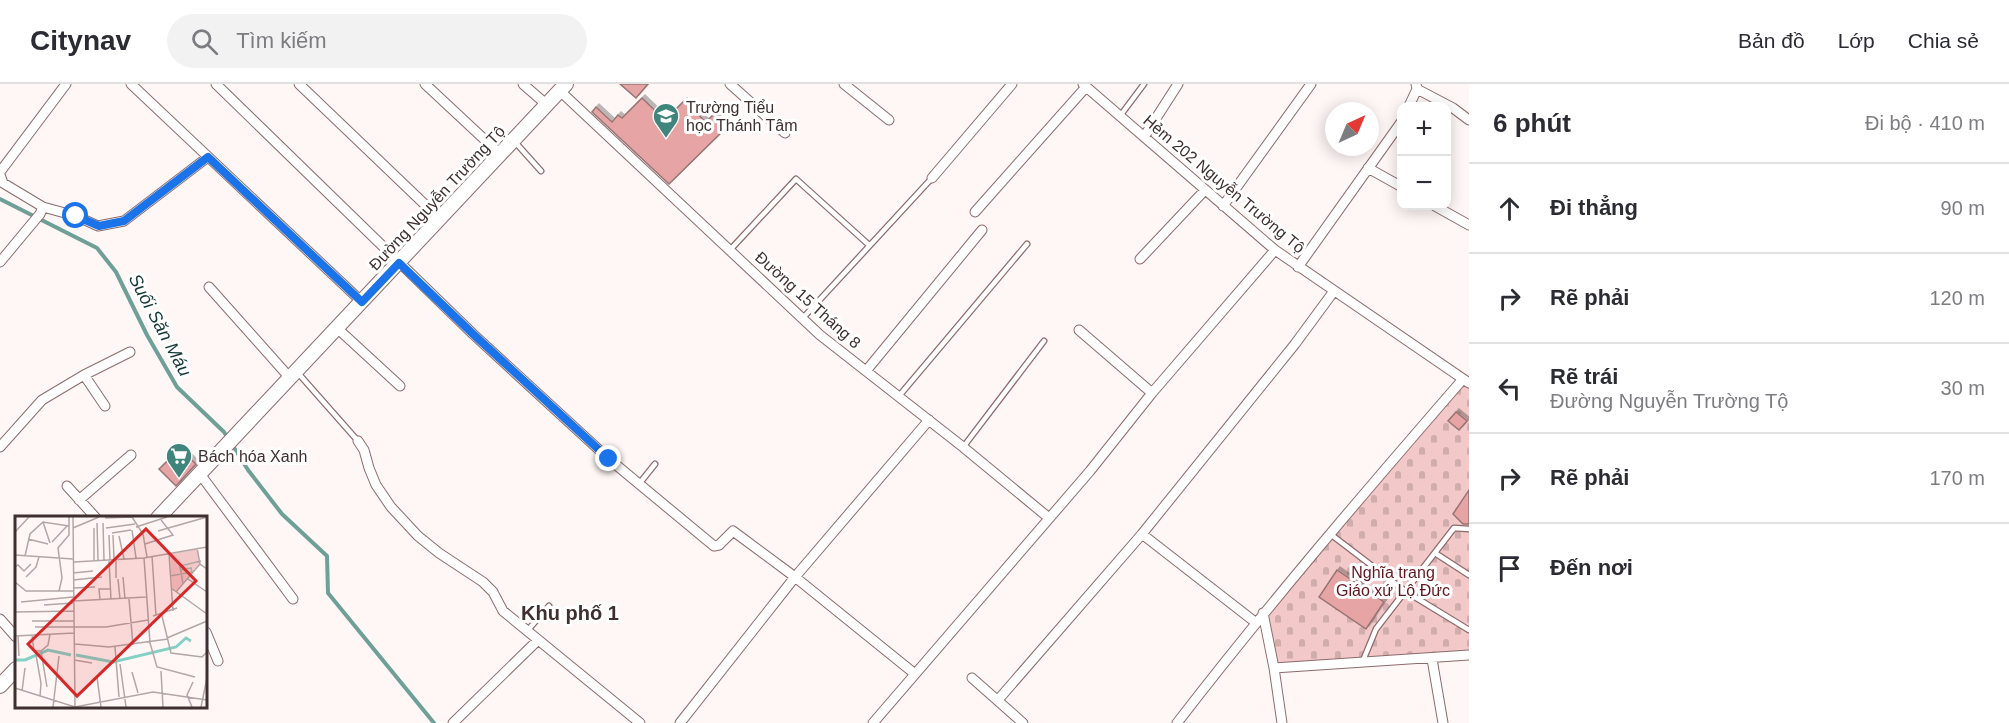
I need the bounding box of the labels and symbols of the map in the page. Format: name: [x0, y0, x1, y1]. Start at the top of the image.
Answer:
place label: Trường Tiểu học Thánh Tâm: [686, 99, 797, 134]
school or university icon: Trường Tiểu học Thánh Tâm: [651, 101, 681, 139]
north arrow: [1325, 102, 1379, 156]
street label: Hẻm 202 Nguyễn Trường Tộ: [1140, 111, 1309, 256]
street label: Đường Nguyễn Trường Tộ: [365, 122, 508, 274]
route start: [62, 202, 88, 228]
street label: Đường 15 Tháng 8: [752, 248, 864, 352]
water label: Suối Săn Máu: [125, 270, 195, 380]
supermarket icon: Bách hóa Xanh: [164, 441, 194, 479]
route end: [595, 445, 621, 471]
place label: Bách hóa Xanh: [198, 448, 307, 465]
inset map: [15, 516, 207, 708]
park label: Nghĩa trang Giáo xứ Lộ Đức: [1336, 564, 1450, 599]
district label: Khu phố 1: [521, 602, 619, 624]

